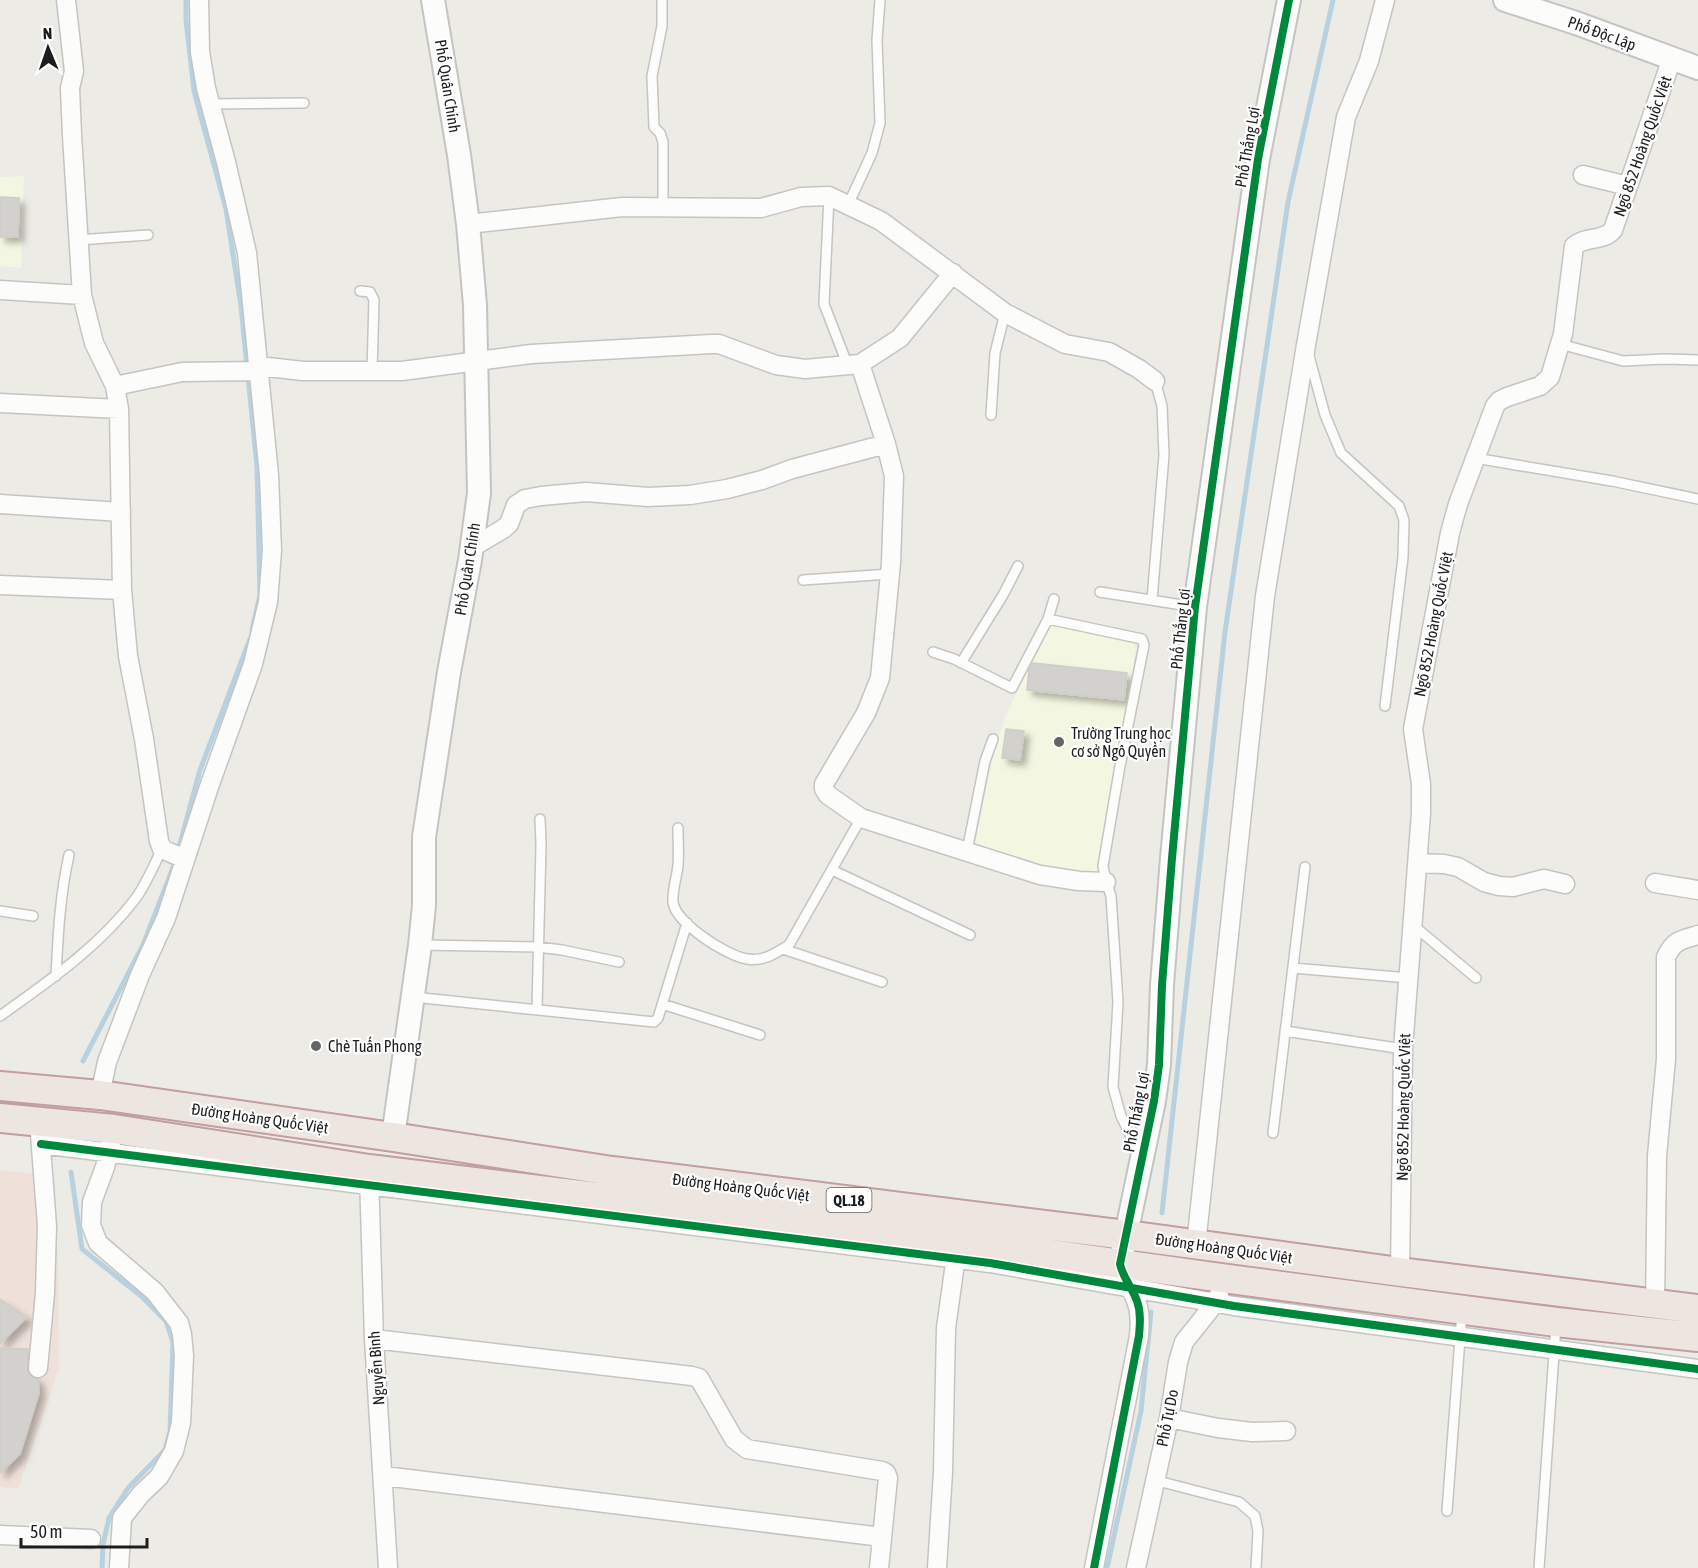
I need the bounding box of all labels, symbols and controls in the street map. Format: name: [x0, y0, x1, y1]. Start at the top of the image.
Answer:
street label: Phố Độc Lập: [1565, 11, 1639, 55]
north arrow: [18, 18, 78, 78]
text: N: [42, 24, 53, 42]
street label: Phố Quân Chính: [432, 38, 465, 134]
street label: Ngõ 852 Hoàng Quốc Việt: [1609, 73, 1676, 219]
street label: Phố Thắng Lợi: [1230, 105, 1264, 189]
street label: Phố Quân Chính: [450, 521, 483, 617]
street label: Ngõ 852 Hoàng Quốc Việt: [1409, 549, 1457, 698]
street label: Phố Thắng Lợi: [1166, 587, 1194, 671]
place label: Trường Trung học cơ sở Ngô Quyền: [1071, 724, 1170, 761]
marker: Trường Trung học cơ sở Ngô Quyền: [1052, 735, 1066, 749]
street label: Ngõ 852 Hoàng Quốc Việt: [1392, 1033, 1414, 1181]
place label: Chè Tuấn Phong: [328, 1036, 422, 1056]
marker: Chè Tuấn Phong: [309, 1039, 323, 1053]
street label: Phố Thắng Lợi: [1118, 1070, 1154, 1154]
street label: Đường Hoàng Quốc Việt: [190, 1098, 330, 1138]
street label: Đường Hoàng Quốc Việt: [671, 1169, 811, 1205]
road number: QL.18: [826, 1188, 872, 1212]
street label: Đường Hoàng Quốc Việt: [1154, 1228, 1294, 1268]
street label: Nguyễn Bình: [364, 1330, 389, 1406]
street label: Phố Tự Do: [1152, 1388, 1181, 1448]
scale bar: [21, 1511, 147, 1549]
text: 50 m: [30, 1521, 62, 1542]

